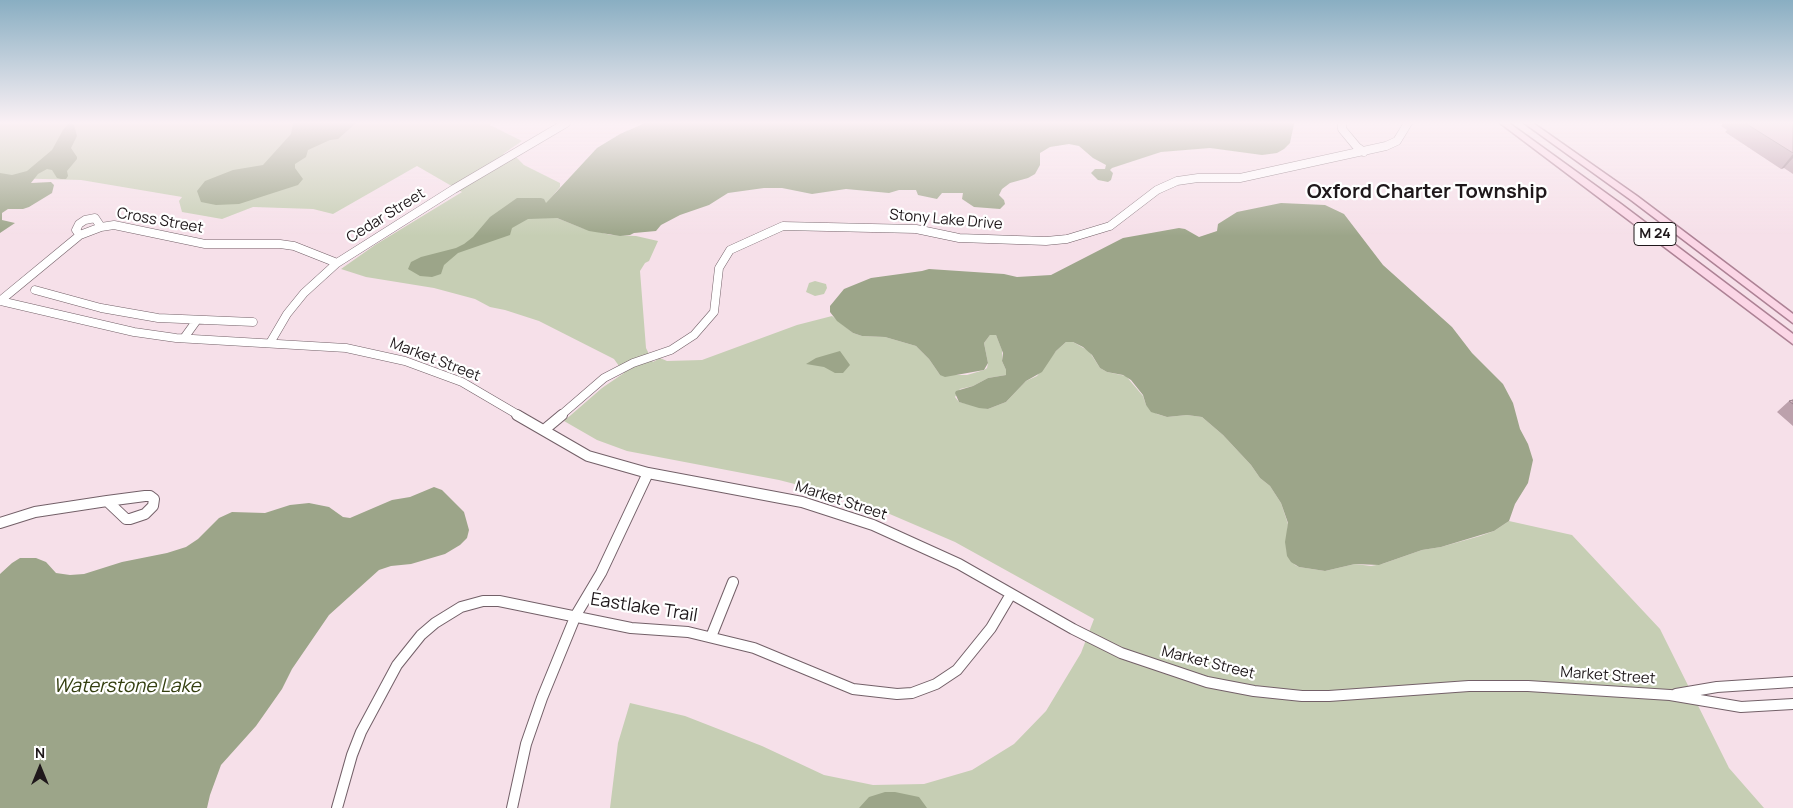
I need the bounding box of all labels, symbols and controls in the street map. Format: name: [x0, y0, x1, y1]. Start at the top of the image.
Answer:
district label: Oxford Charter Township: [1307, 180, 1547, 204]
street label: Cedar Street: [343, 185, 429, 247]
street label: Cross Street: [115, 205, 205, 237]
street label: Stony Lake Drive: [889, 206, 1003, 234]
road number: M 24: [1634, 222, 1676, 245]
street label: Market Street: [387, 334, 483, 386]
street label: Market Street: [793, 478, 889, 524]
street label: Eastlake Trail: [589, 589, 699, 627]
street label: Market Street: [1160, 643, 1256, 683]
street label: Market Street: [1560, 664, 1656, 688]
water label: Waterstone Lake: [53, 676, 201, 698]
north arrow: [15, 743, 65, 793]
text: N: [35, 743, 45, 762]

